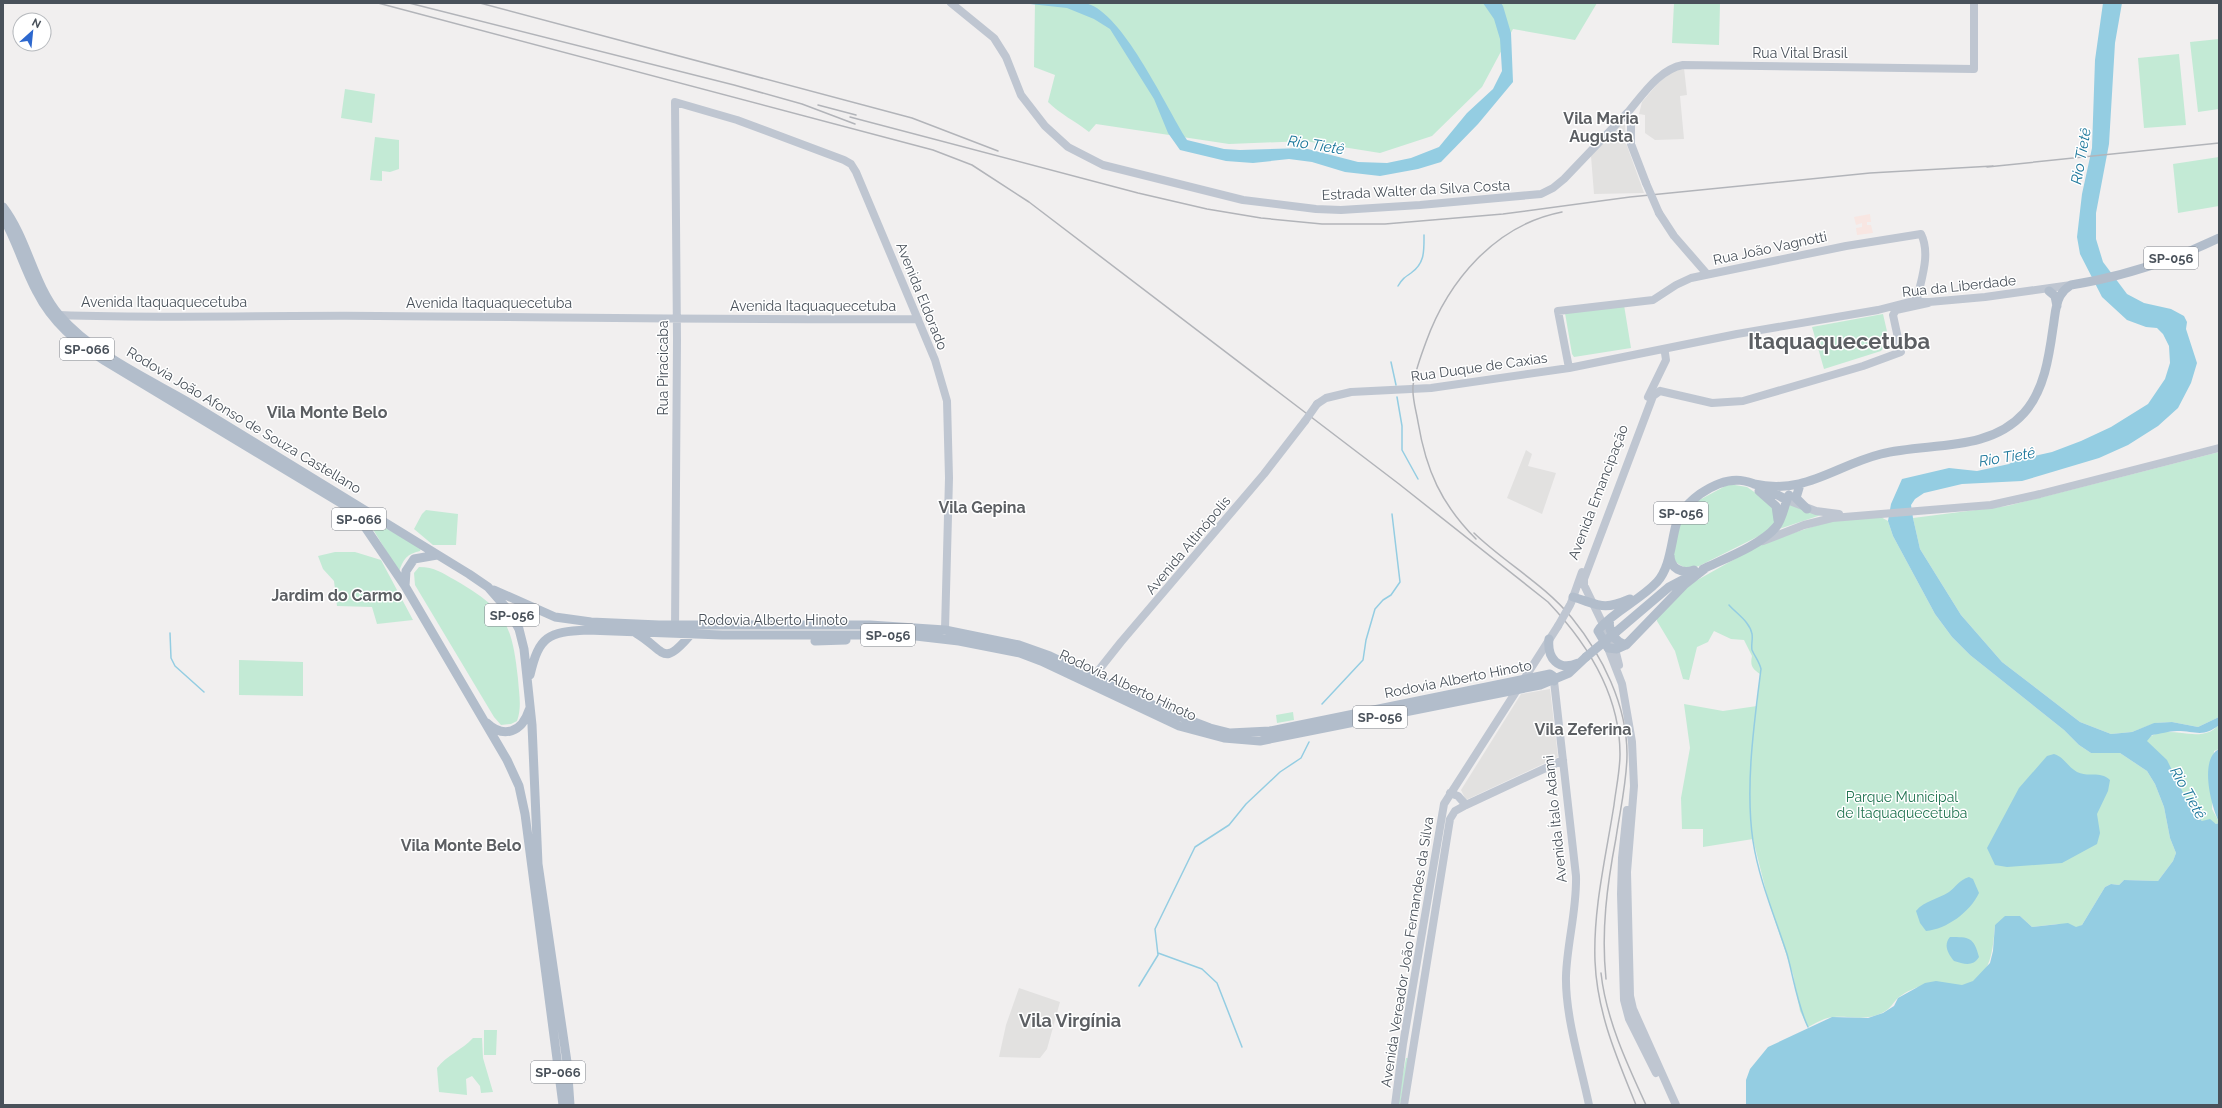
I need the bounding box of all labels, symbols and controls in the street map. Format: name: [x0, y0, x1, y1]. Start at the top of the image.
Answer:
north arrow: [12, 12, 52, 52]
text: N: [30, 16, 43, 31]
street label: Rua Vital Brasil: [1752, 45, 1848, 61]
district label: Vila Maria Augusta: [1563, 109, 1639, 146]
water label: Rio Tietê: [2067, 126, 2095, 186]
water label: Rio Tietê: [1286, 132, 1346, 158]
street label: Estrada Walter da Silva Costa: [1321, 177, 1511, 203]
street label: Rua João Vagnotti: [1712, 228, 1828, 268]
street label: Avenida Eldorado: [893, 240, 951, 352]
road number: SP-056: [2144, 247, 2198, 269]
street label: Rua da Liberdade: [1901, 272, 2017, 300]
street label: Avenida Itaquaquecetuba: [81, 294, 247, 310]
street label: Avenida Itaquaquecetuba: [406, 295, 572, 311]
street label: Avenida Itaquaquecetuba: [730, 298, 896, 314]
street label: Rua Piracicaba: [655, 320, 671, 416]
district label: Itaquaquecetuba: [1748, 328, 1930, 354]
road number: SP-066: [60, 338, 114, 360]
street label: Rodovia João Afonso de Souza Castellano: [124, 343, 364, 497]
street label: Rua Duque de Caxias: [1410, 349, 1549, 385]
district label: Vila Monte Belo: [267, 403, 388, 422]
street label: Avenida Emancipação: [1565, 422, 1631, 562]
water label: Rio Tietê: [1977, 444, 2037, 470]
street label: Avenida Altinópolis: [1142, 492, 1234, 597]
district label: Vila Gepina: [938, 498, 1026, 517]
road number: SP-056: [1654, 502, 1708, 524]
road number: SP-066: [332, 508, 386, 530]
district label: Jardim do Carmo: [272, 586, 403, 605]
road number: SP-056: [485, 604, 539, 626]
street label: Rodovia Alberto Hinoto: [698, 612, 848, 628]
road number: SP-056: [861, 624, 915, 646]
street label: Rodovia Alberto Hinoto: [1057, 646, 1199, 724]
street label: Rodovia Alberto Hinoto: [1383, 657, 1533, 701]
road number: SP-056: [1353, 706, 1407, 728]
district label: Vila Zeferina: [1535, 720, 1631, 739]
street label: Avenida Ítalo Adami: [1539, 754, 1570, 884]
water label: Rio Tietê: [2166, 764, 2210, 822]
park label: Parque Municipal de Itaquaquecetuba: [1836, 789, 1968, 821]
street label: Avenida Vereador João Fernandes da Silva: [1378, 816, 1436, 1088]
district label: Vila Monte Belo: [401, 836, 522, 855]
district label: Vila Virgínia: [1019, 1010, 1121, 1031]
road number: SP-066: [531, 1061, 585, 1083]

